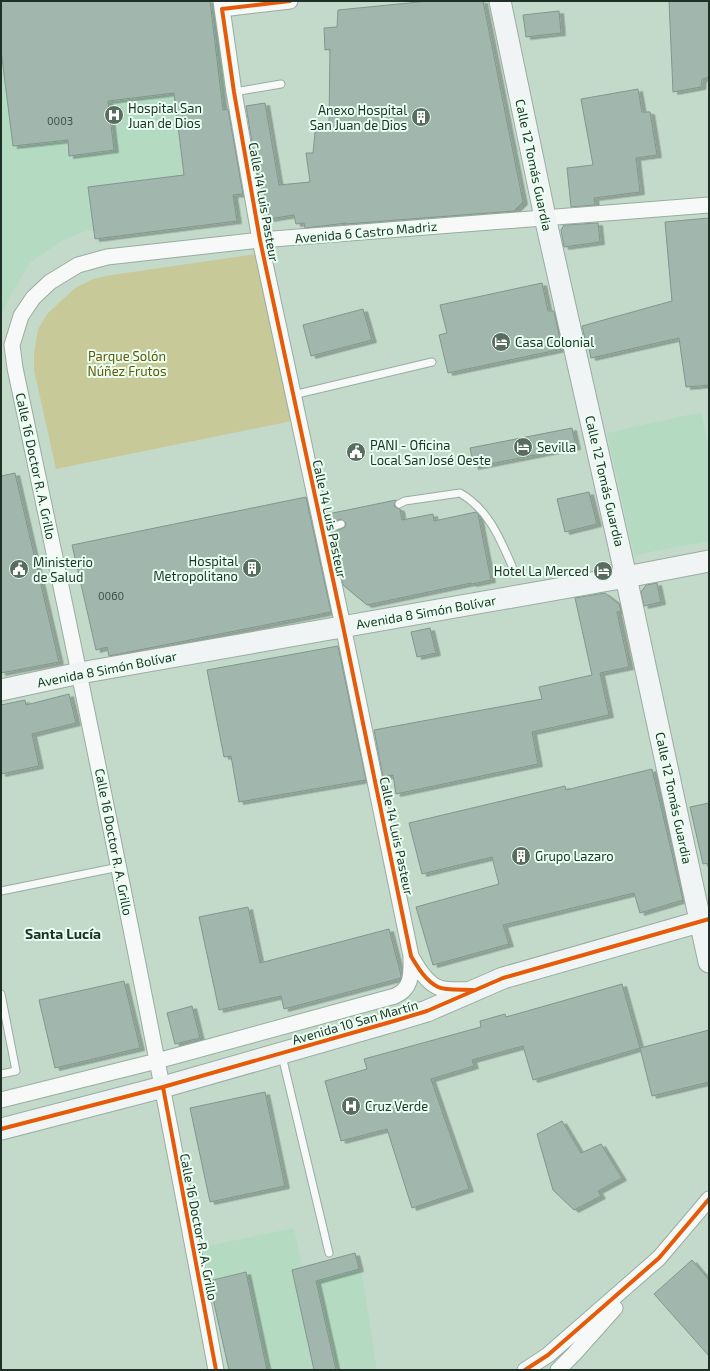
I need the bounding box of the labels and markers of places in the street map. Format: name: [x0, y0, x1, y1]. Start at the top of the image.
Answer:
place label: Hospital San Juan de Dios: [128, 100, 202, 131]
place label: Anexo Hospital San Juan de Dios: [310, 102, 407, 133]
hospital icon: Hospital San Juan de Dios: [103, 104, 125, 126]
building icon: Anexo Hospital San Juan de Dios: [410, 106, 432, 128]
hotel icon: Casa Colonial: [490, 331, 512, 353]
place label: Casa Colonial: [515, 334, 594, 350]
hotel icon: Sevilla: [512, 436, 534, 458]
place label: PANI - Oficina Local San José Oeste: [370, 437, 491, 468]
place label: Sevilla: [537, 439, 576, 455]
public building icon: PANI - Oficina Local San José Oeste: [345, 441, 367, 463]
place label: Hospital Metropolitano: [153, 553, 238, 584]
place label: Ministerio de Salud: [33, 554, 93, 585]
building icon: Hospital Metropolitano: [241, 557, 263, 579]
public building icon: Ministerio de Salud: [8, 558, 30, 580]
hotel icon: Hotel La Merced: [592, 560, 614, 582]
place label: Hotel La Merced: [494, 563, 589, 579]
building icon: Grupo Lazaro: [510, 845, 532, 867]
place label: Grupo Lazaro: [535, 848, 614, 864]
hospital icon: Cruz Verde: [340, 1095, 362, 1117]
place label: Cruz Verde: [365, 1098, 428, 1114]

